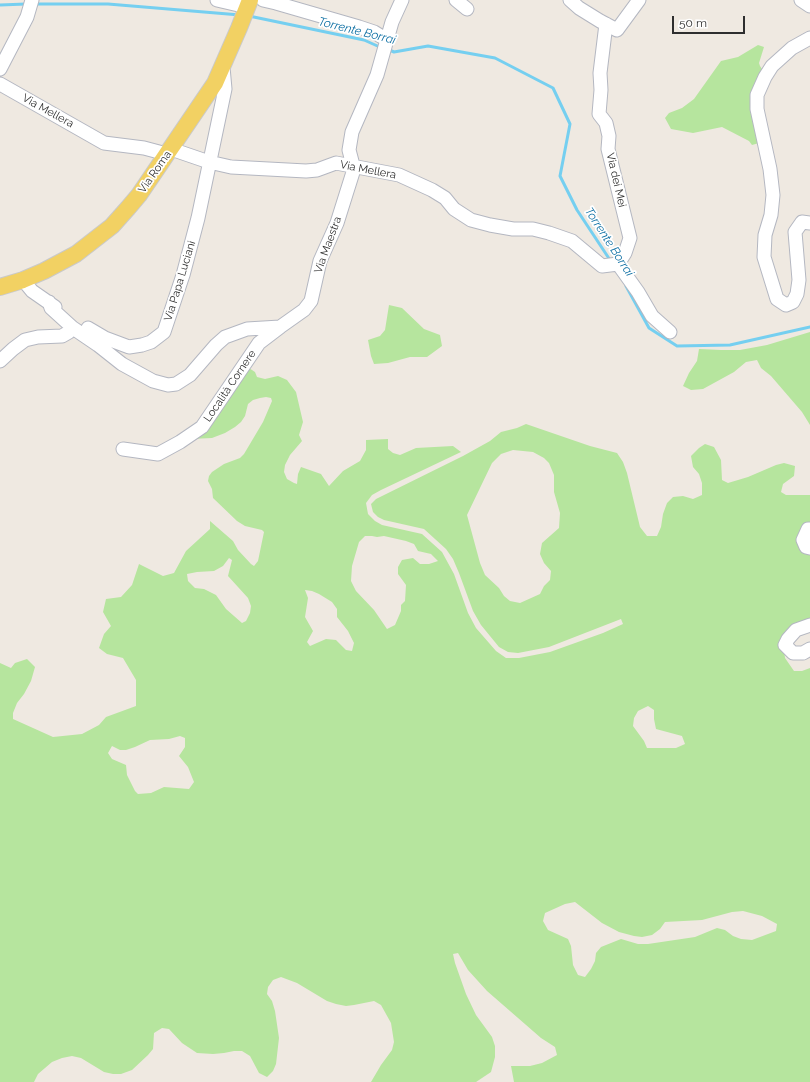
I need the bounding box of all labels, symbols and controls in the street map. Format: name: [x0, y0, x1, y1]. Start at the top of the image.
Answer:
scale bar: [674, 8, 747, 34]
water label: Torrente Borrai: [317, 14, 397, 48]
text: 50 m: [679, 16, 707, 30]
street label: Via Mellera: [20, 91, 76, 131]
street label: Via Roma: [136, 148, 174, 196]
street label: Via dei Mei: [603, 151, 629, 209]
street label: Via Mellera: [339, 158, 397, 182]
water label: Torrente Borrai: [581, 205, 637, 279]
street label: Via Maestra: [312, 215, 344, 275]
street label: Via Papa Luciani: [162, 239, 198, 323]
street label: Località Cornere: [201, 348, 259, 424]

